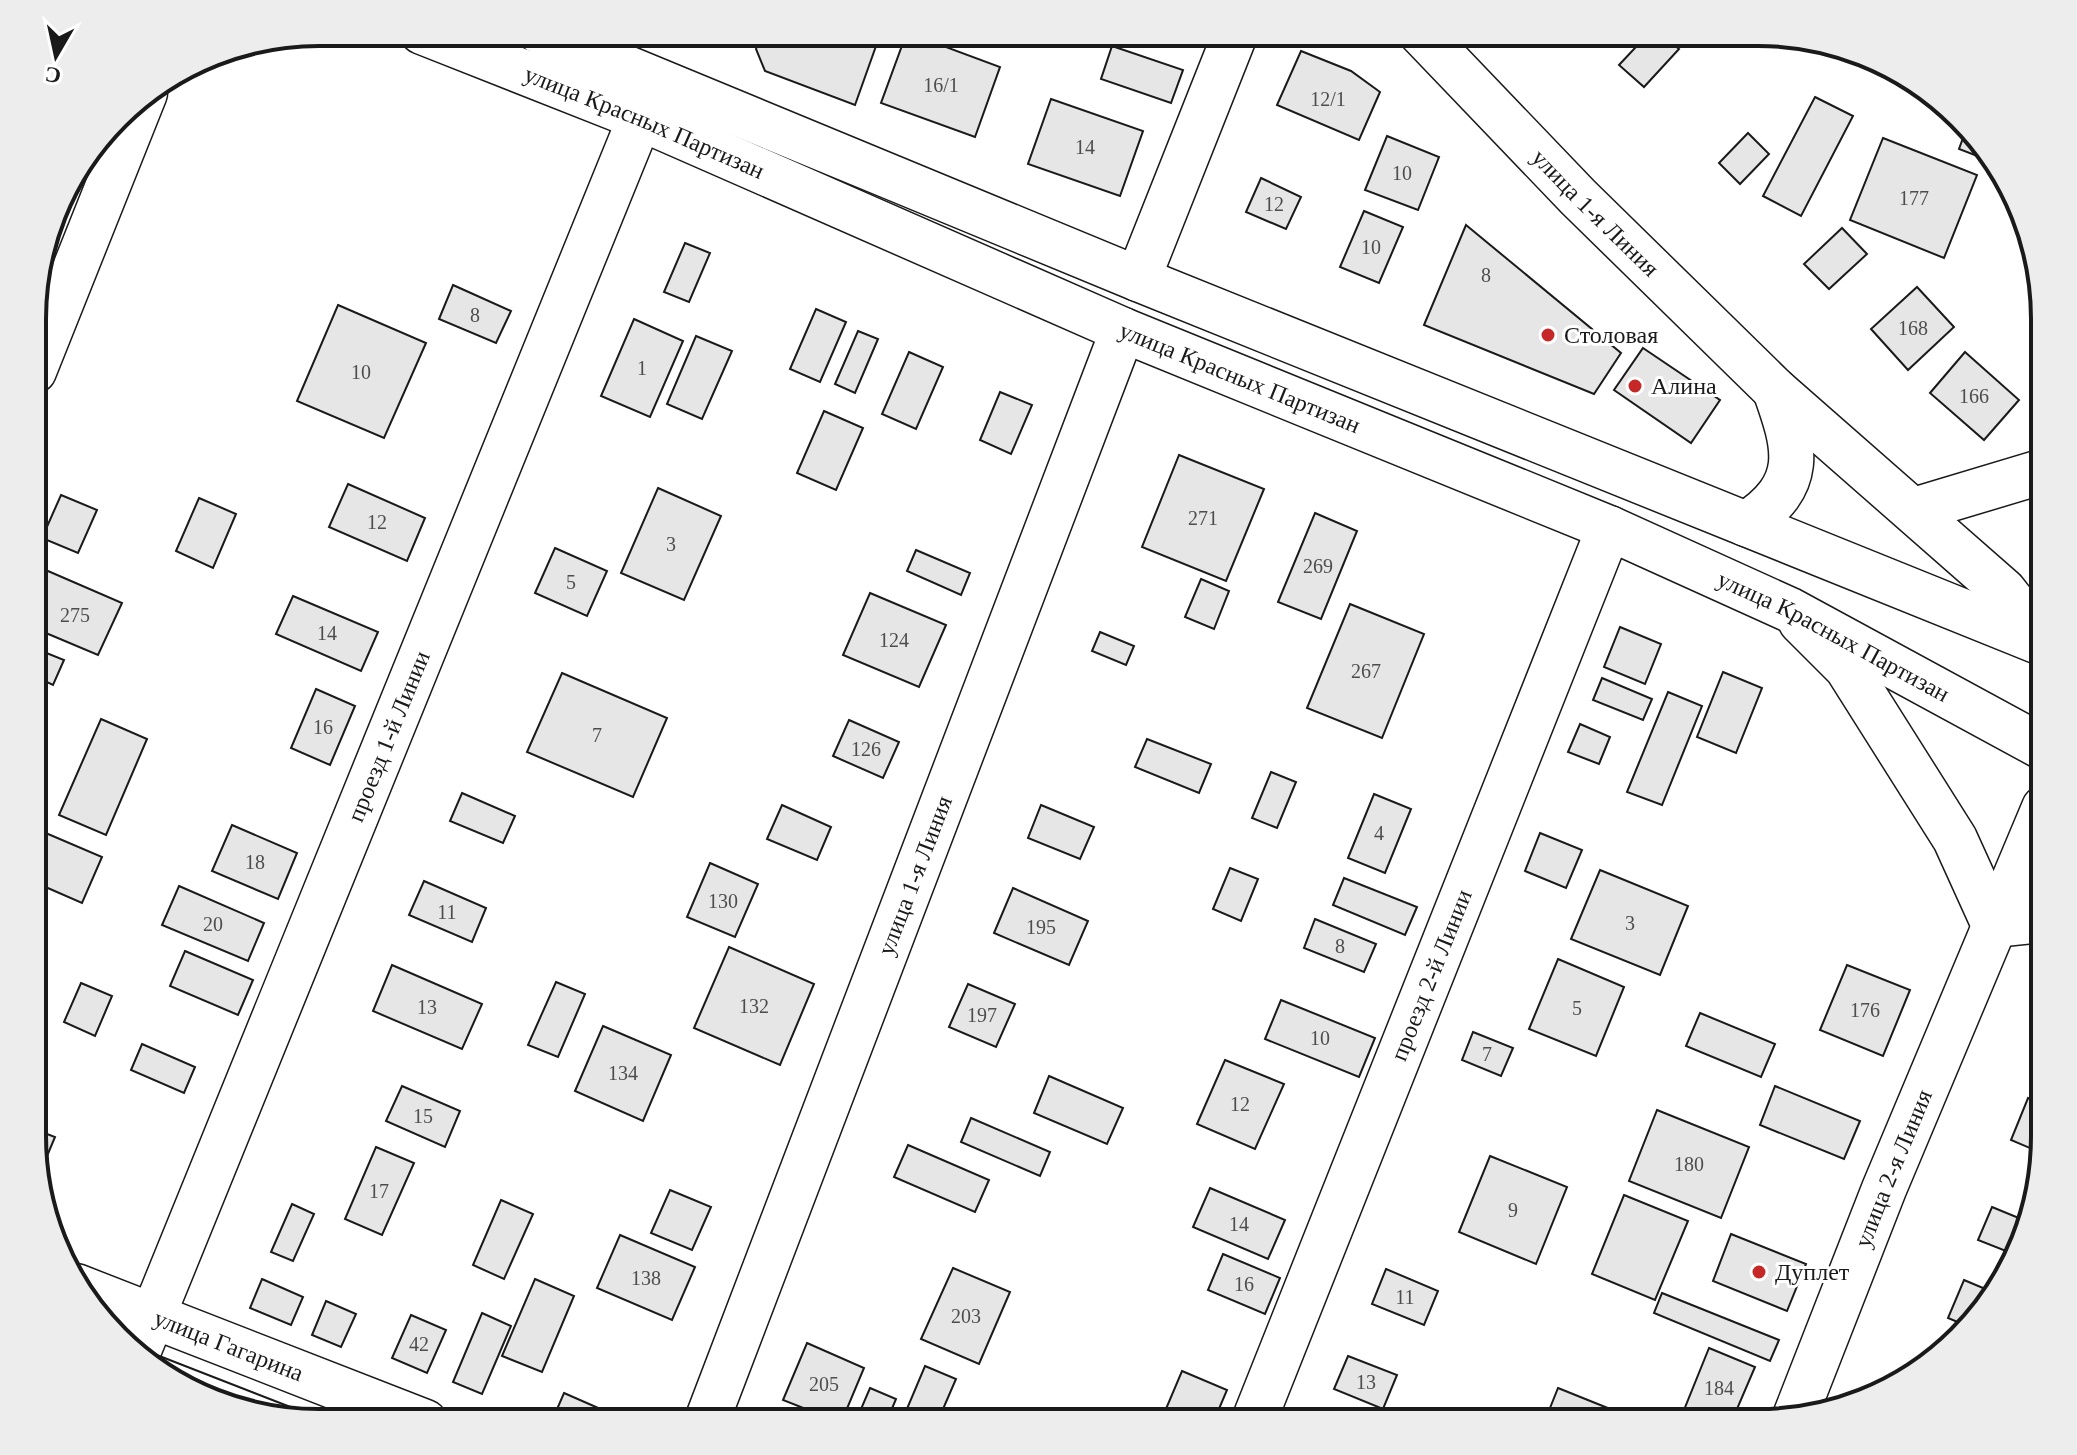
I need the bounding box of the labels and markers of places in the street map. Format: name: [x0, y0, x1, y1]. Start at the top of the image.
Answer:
place label: Столовая: [1564, 322, 1658, 348]
marker: Столовая: [1539, 326, 1557, 344]
place label: Алина: [1651, 373, 1717, 399]
marker: Алина: [1626, 377, 1644, 395]
place label: Дуплет: [1775, 1259, 1850, 1285]
marker: Дуплет: [1750, 1263, 1768, 1281]

